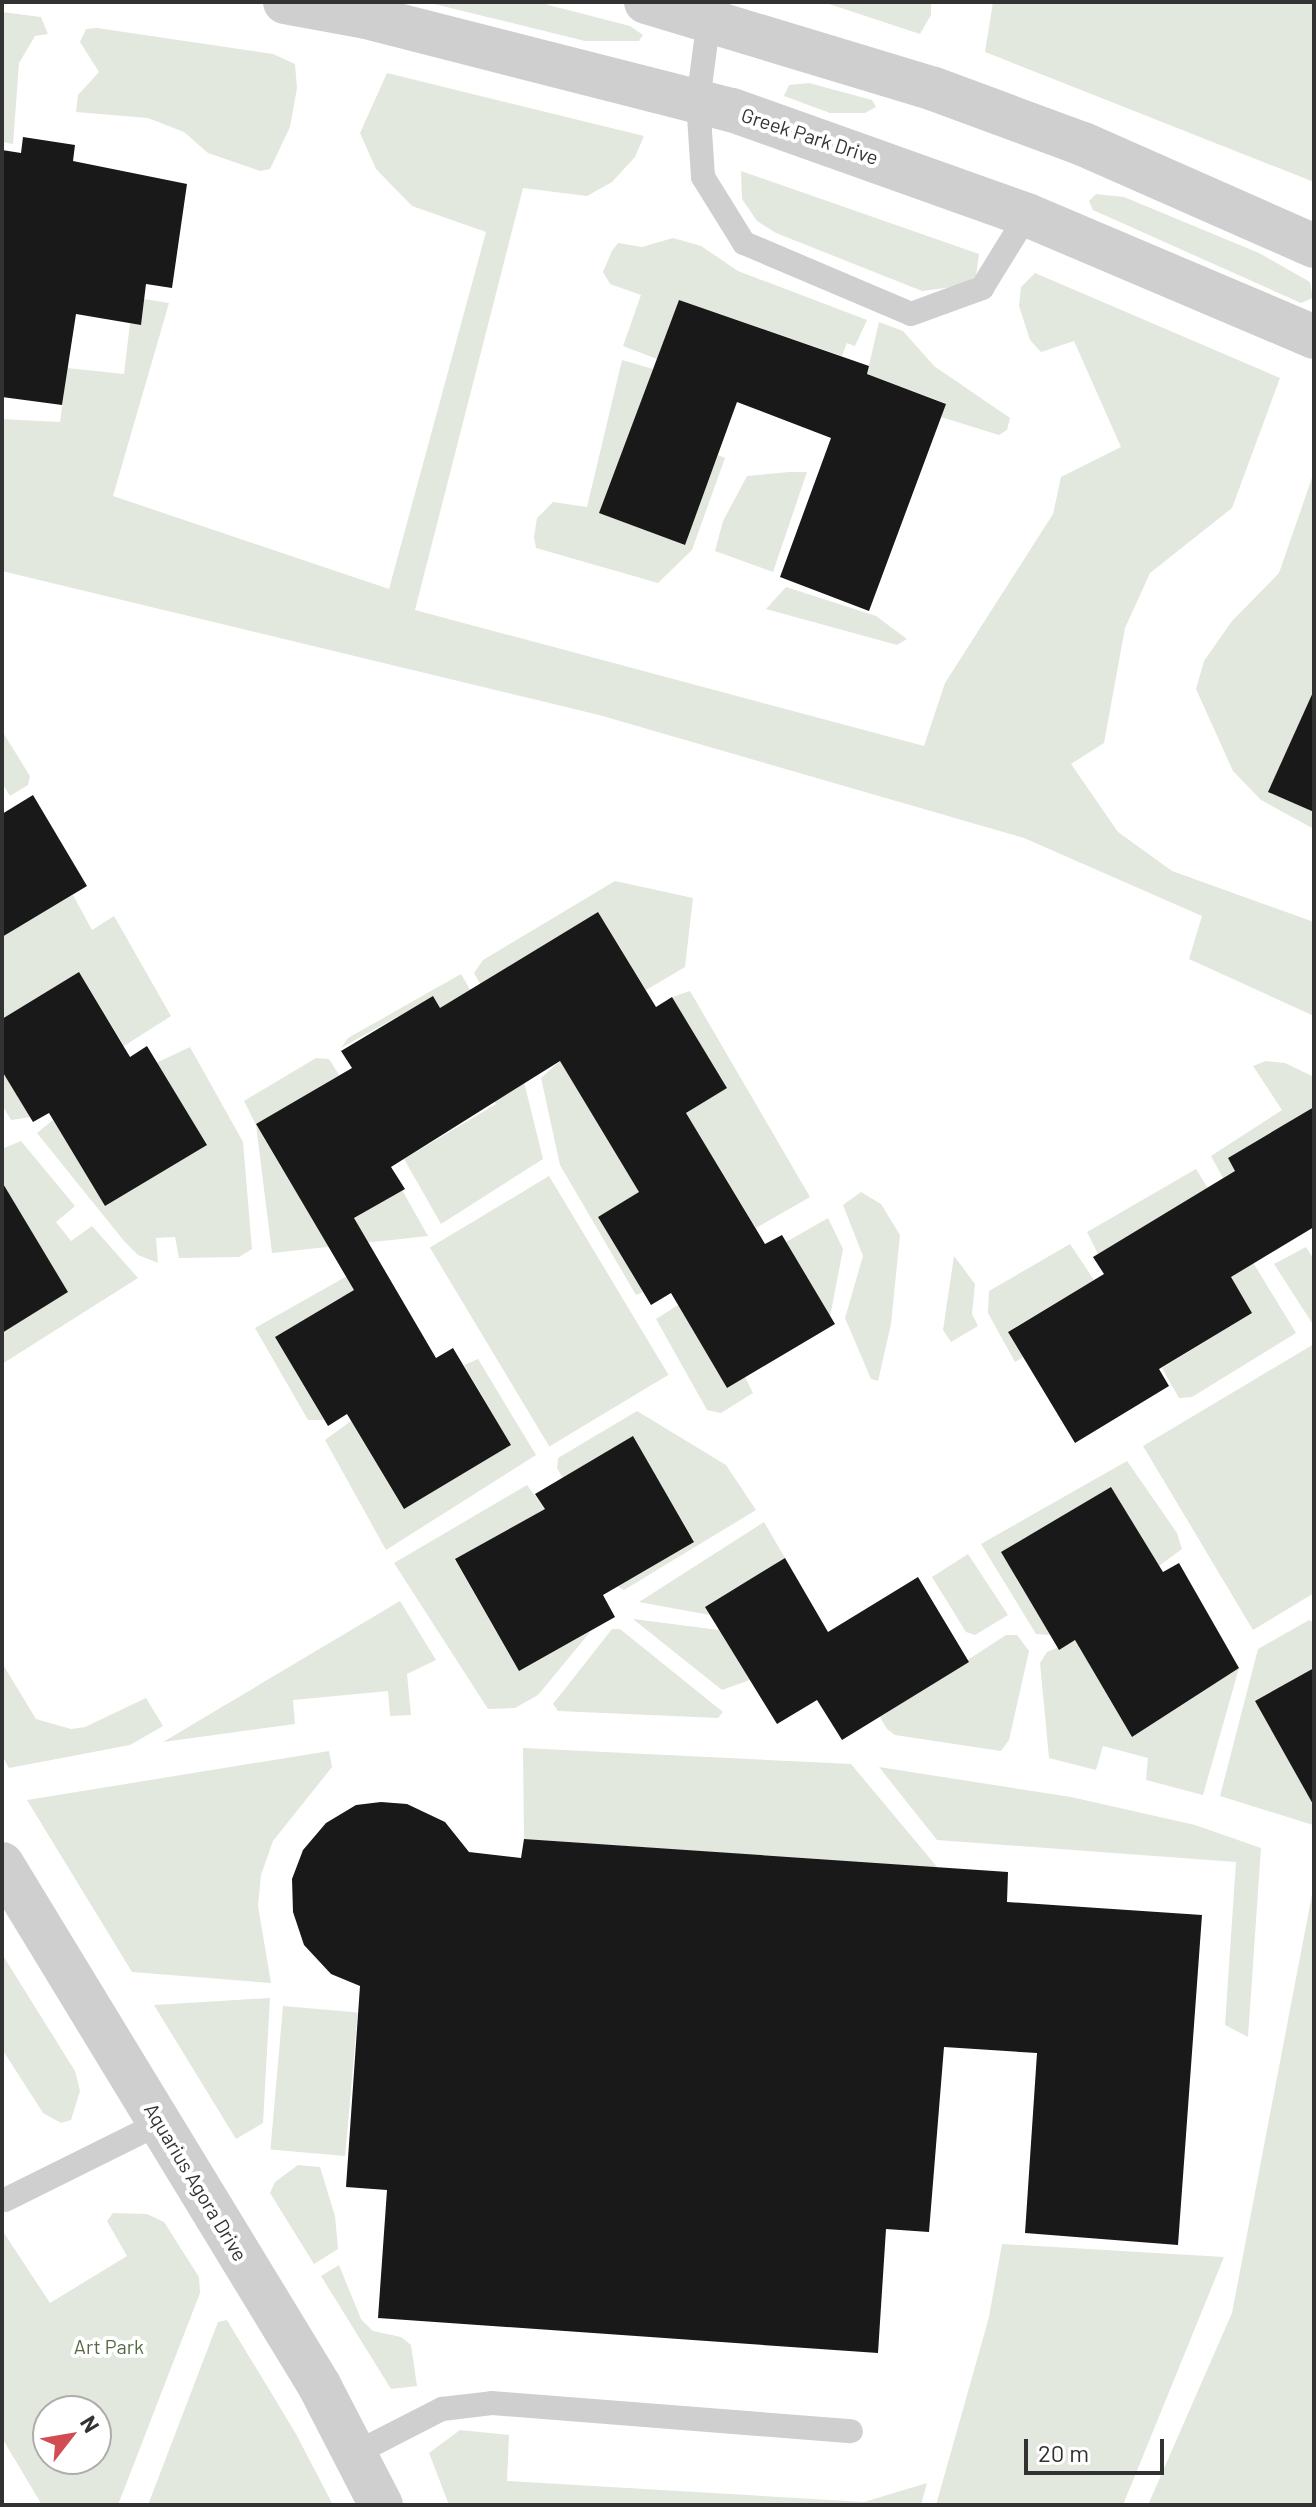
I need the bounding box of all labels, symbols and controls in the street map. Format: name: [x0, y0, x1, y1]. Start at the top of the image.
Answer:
street label: Greek Park Drive: [738, 103, 882, 169]
street label: Aquarius Agora Drive: [139, 2099, 253, 2265]
park label: Art Park: [74, 2334, 144, 2358]
north arrow: [32, 2395, 112, 2475]
text: N: [76, 2411, 106, 2437]
scale bar: [1028, 2423, 1168, 2473]
text: 20 m: [1038, 2438, 1089, 2467]

